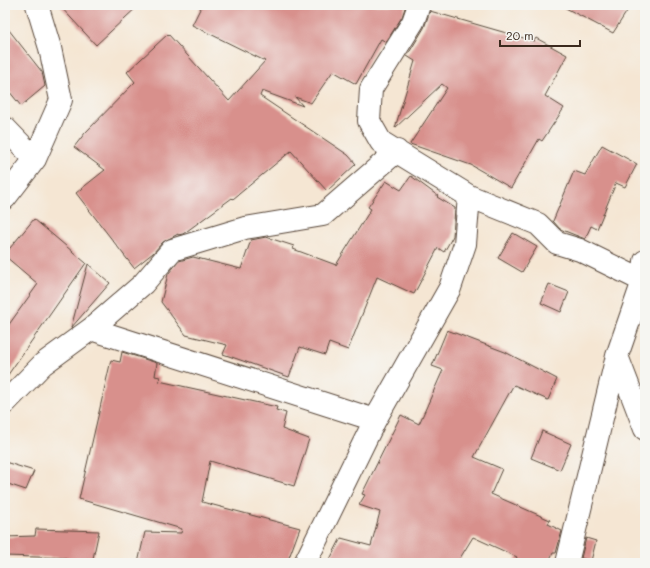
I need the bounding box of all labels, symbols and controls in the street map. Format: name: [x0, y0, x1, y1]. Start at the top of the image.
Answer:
scale bar: [500, 22, 580, 48]
text: 20 m: [506, 27, 534, 43]

